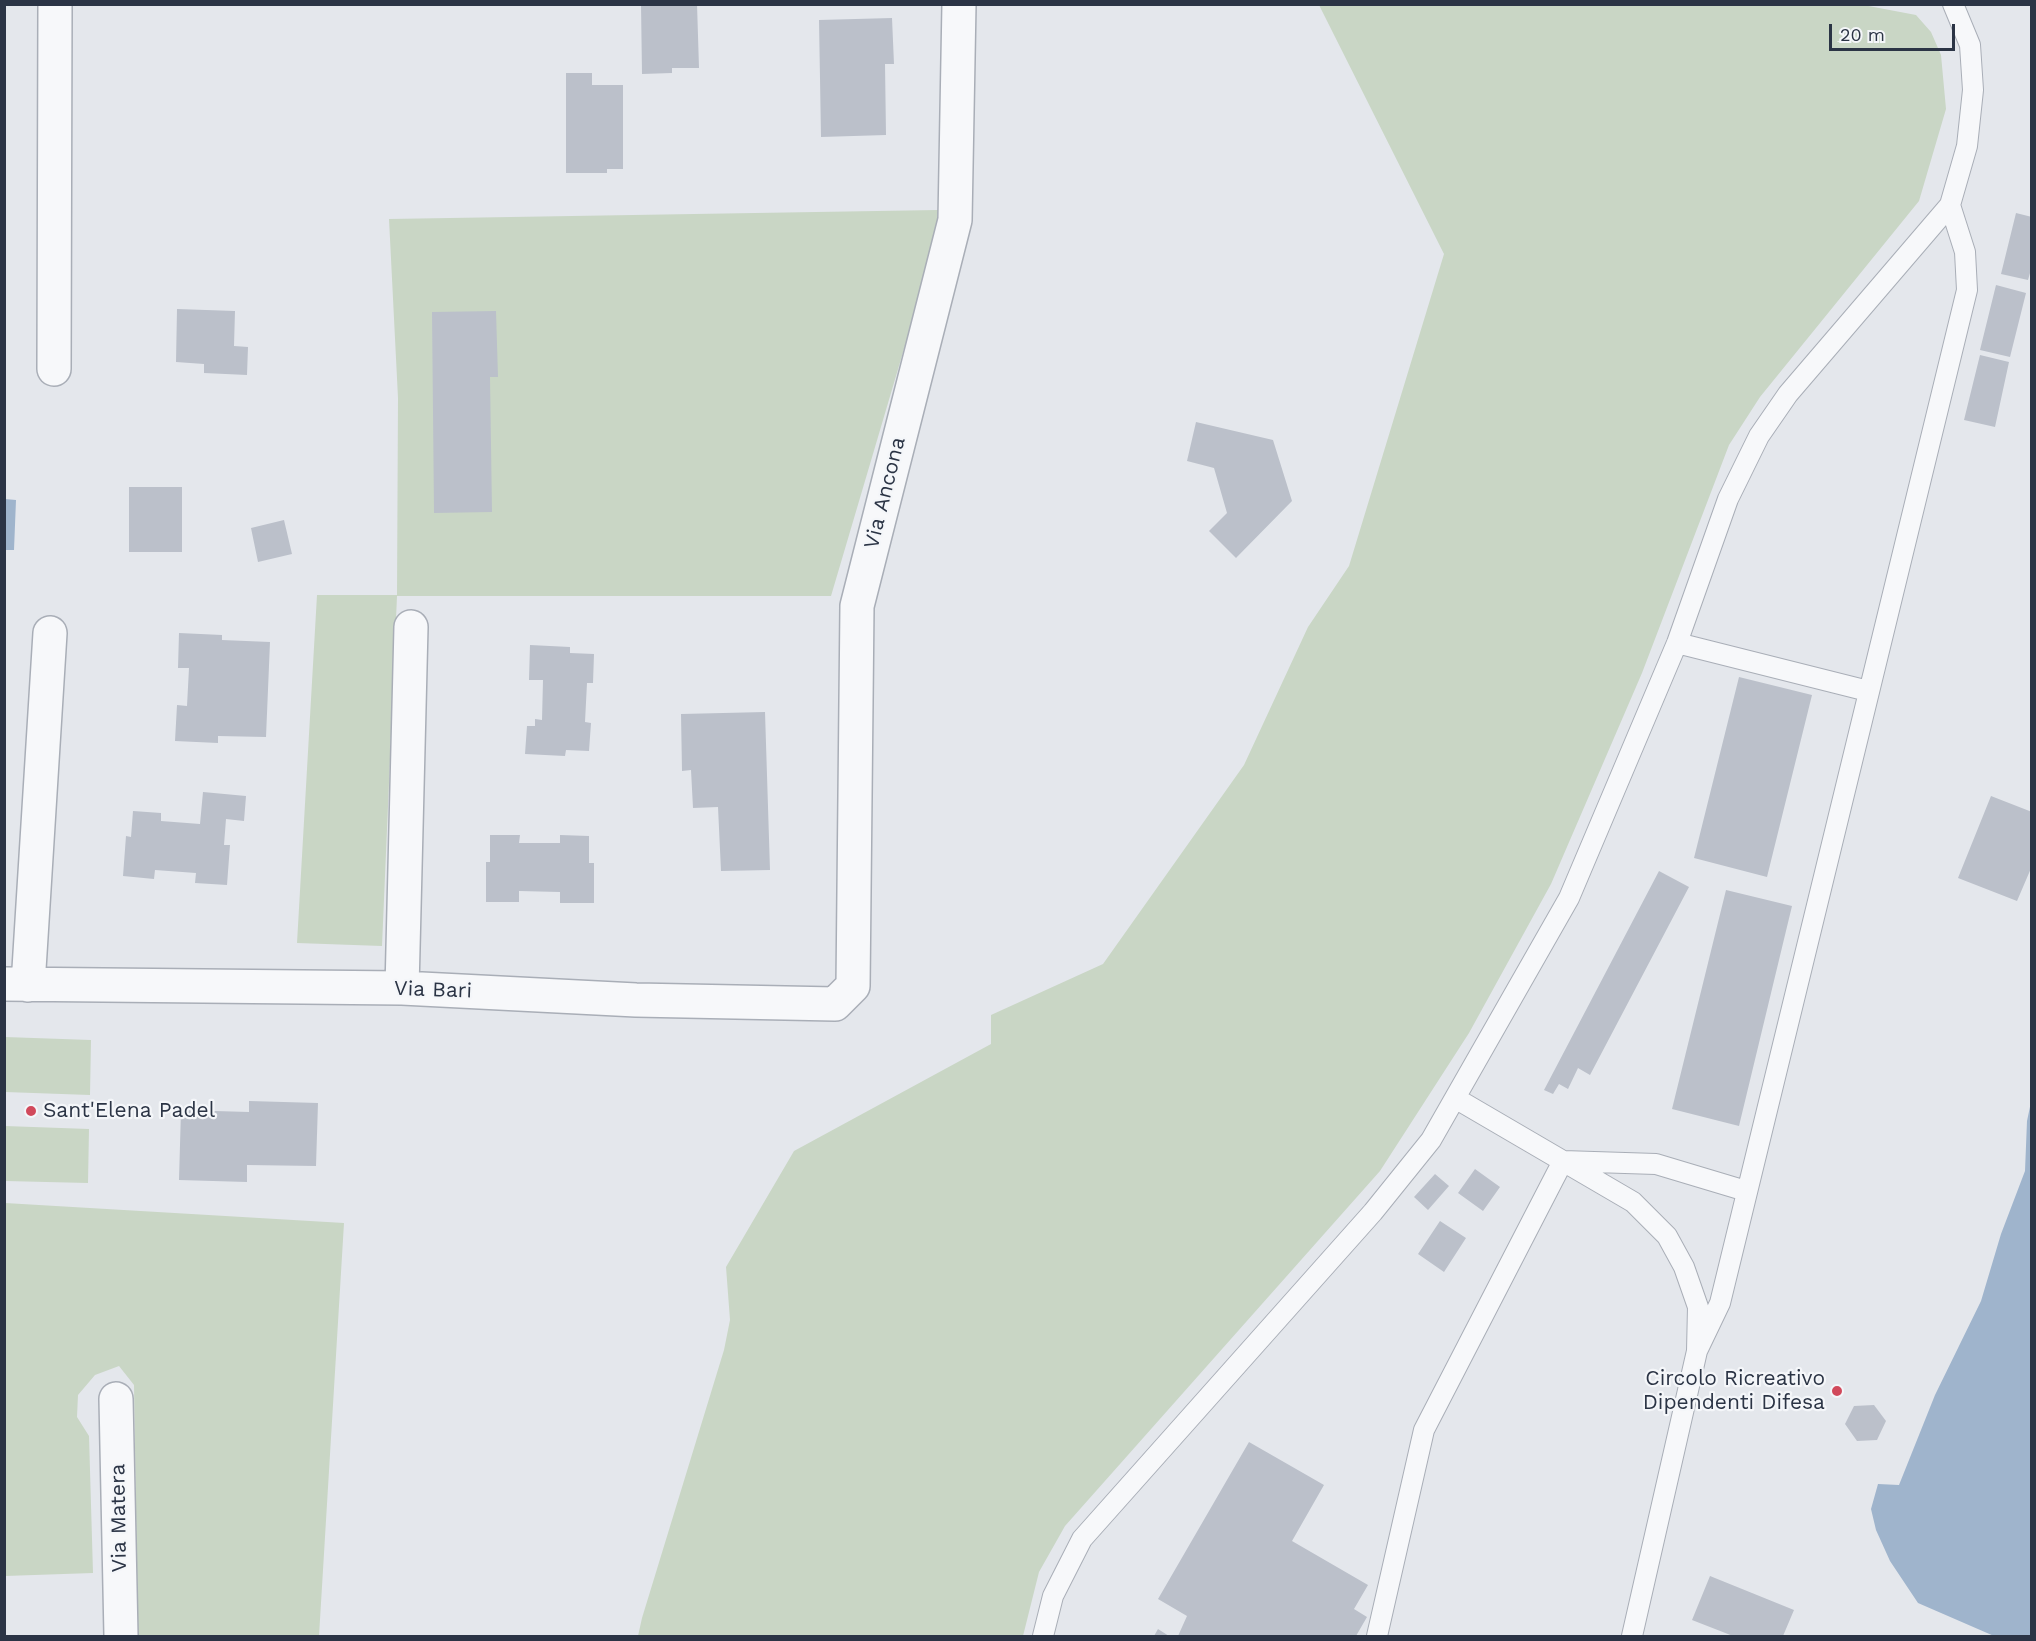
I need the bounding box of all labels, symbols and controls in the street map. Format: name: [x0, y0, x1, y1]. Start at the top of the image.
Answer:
scale bar: [1832, 12, 1958, 50]
text: 20 m: [1840, 24, 1885, 45]
street label: Via Ancona: [859, 434, 911, 552]
street label: Via Bari: [394, 976, 472, 1004]
place label: Sant'Elena Padel: [43, 1098, 215, 1124]
marker: Sant'Elena Padel: [24, 1104, 38, 1118]
place label: Circolo Ricreativo Dipendenti Difesa: [1643, 1366, 1825, 1416]
marker: Circolo Ricreativo Dipendenti Difesa: [1830, 1384, 1844, 1398]
street label: Via Matera: [105, 1463, 133, 1573]

